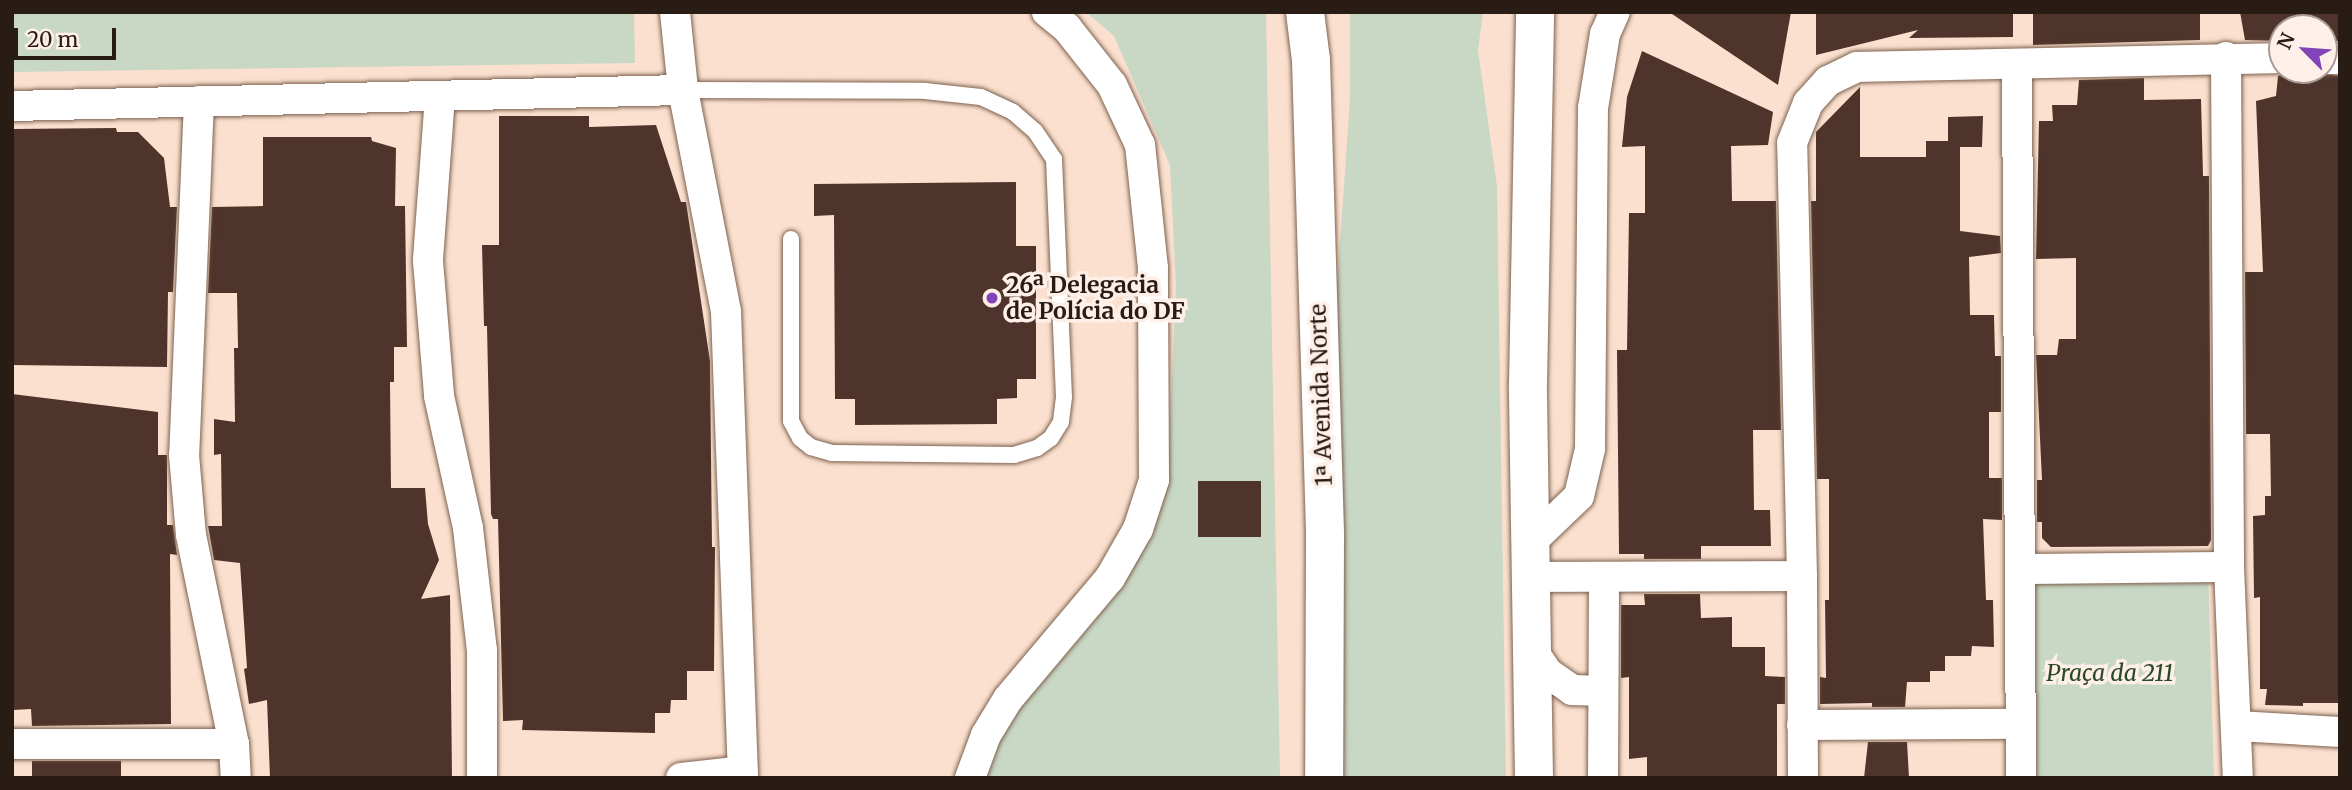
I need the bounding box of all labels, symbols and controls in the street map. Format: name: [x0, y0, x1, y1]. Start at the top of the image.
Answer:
scale bar: [18, 14, 119, 58]
north arrow: [2268, 14, 2338, 84]
text: 20 m: [27, 26, 78, 53]
text: N: [2272, 29, 2300, 53]
place label: 26ª Delegacia de Polícia do DF: [1006, 271, 1185, 325]
marker: 26ª Delegacia de Polícia do DF: [984, 290, 1000, 306]
street label: 1ᵃ Avenida Norte: [1304, 303, 1338, 487]
park label: Praça da 211: [2046, 659, 2174, 687]

